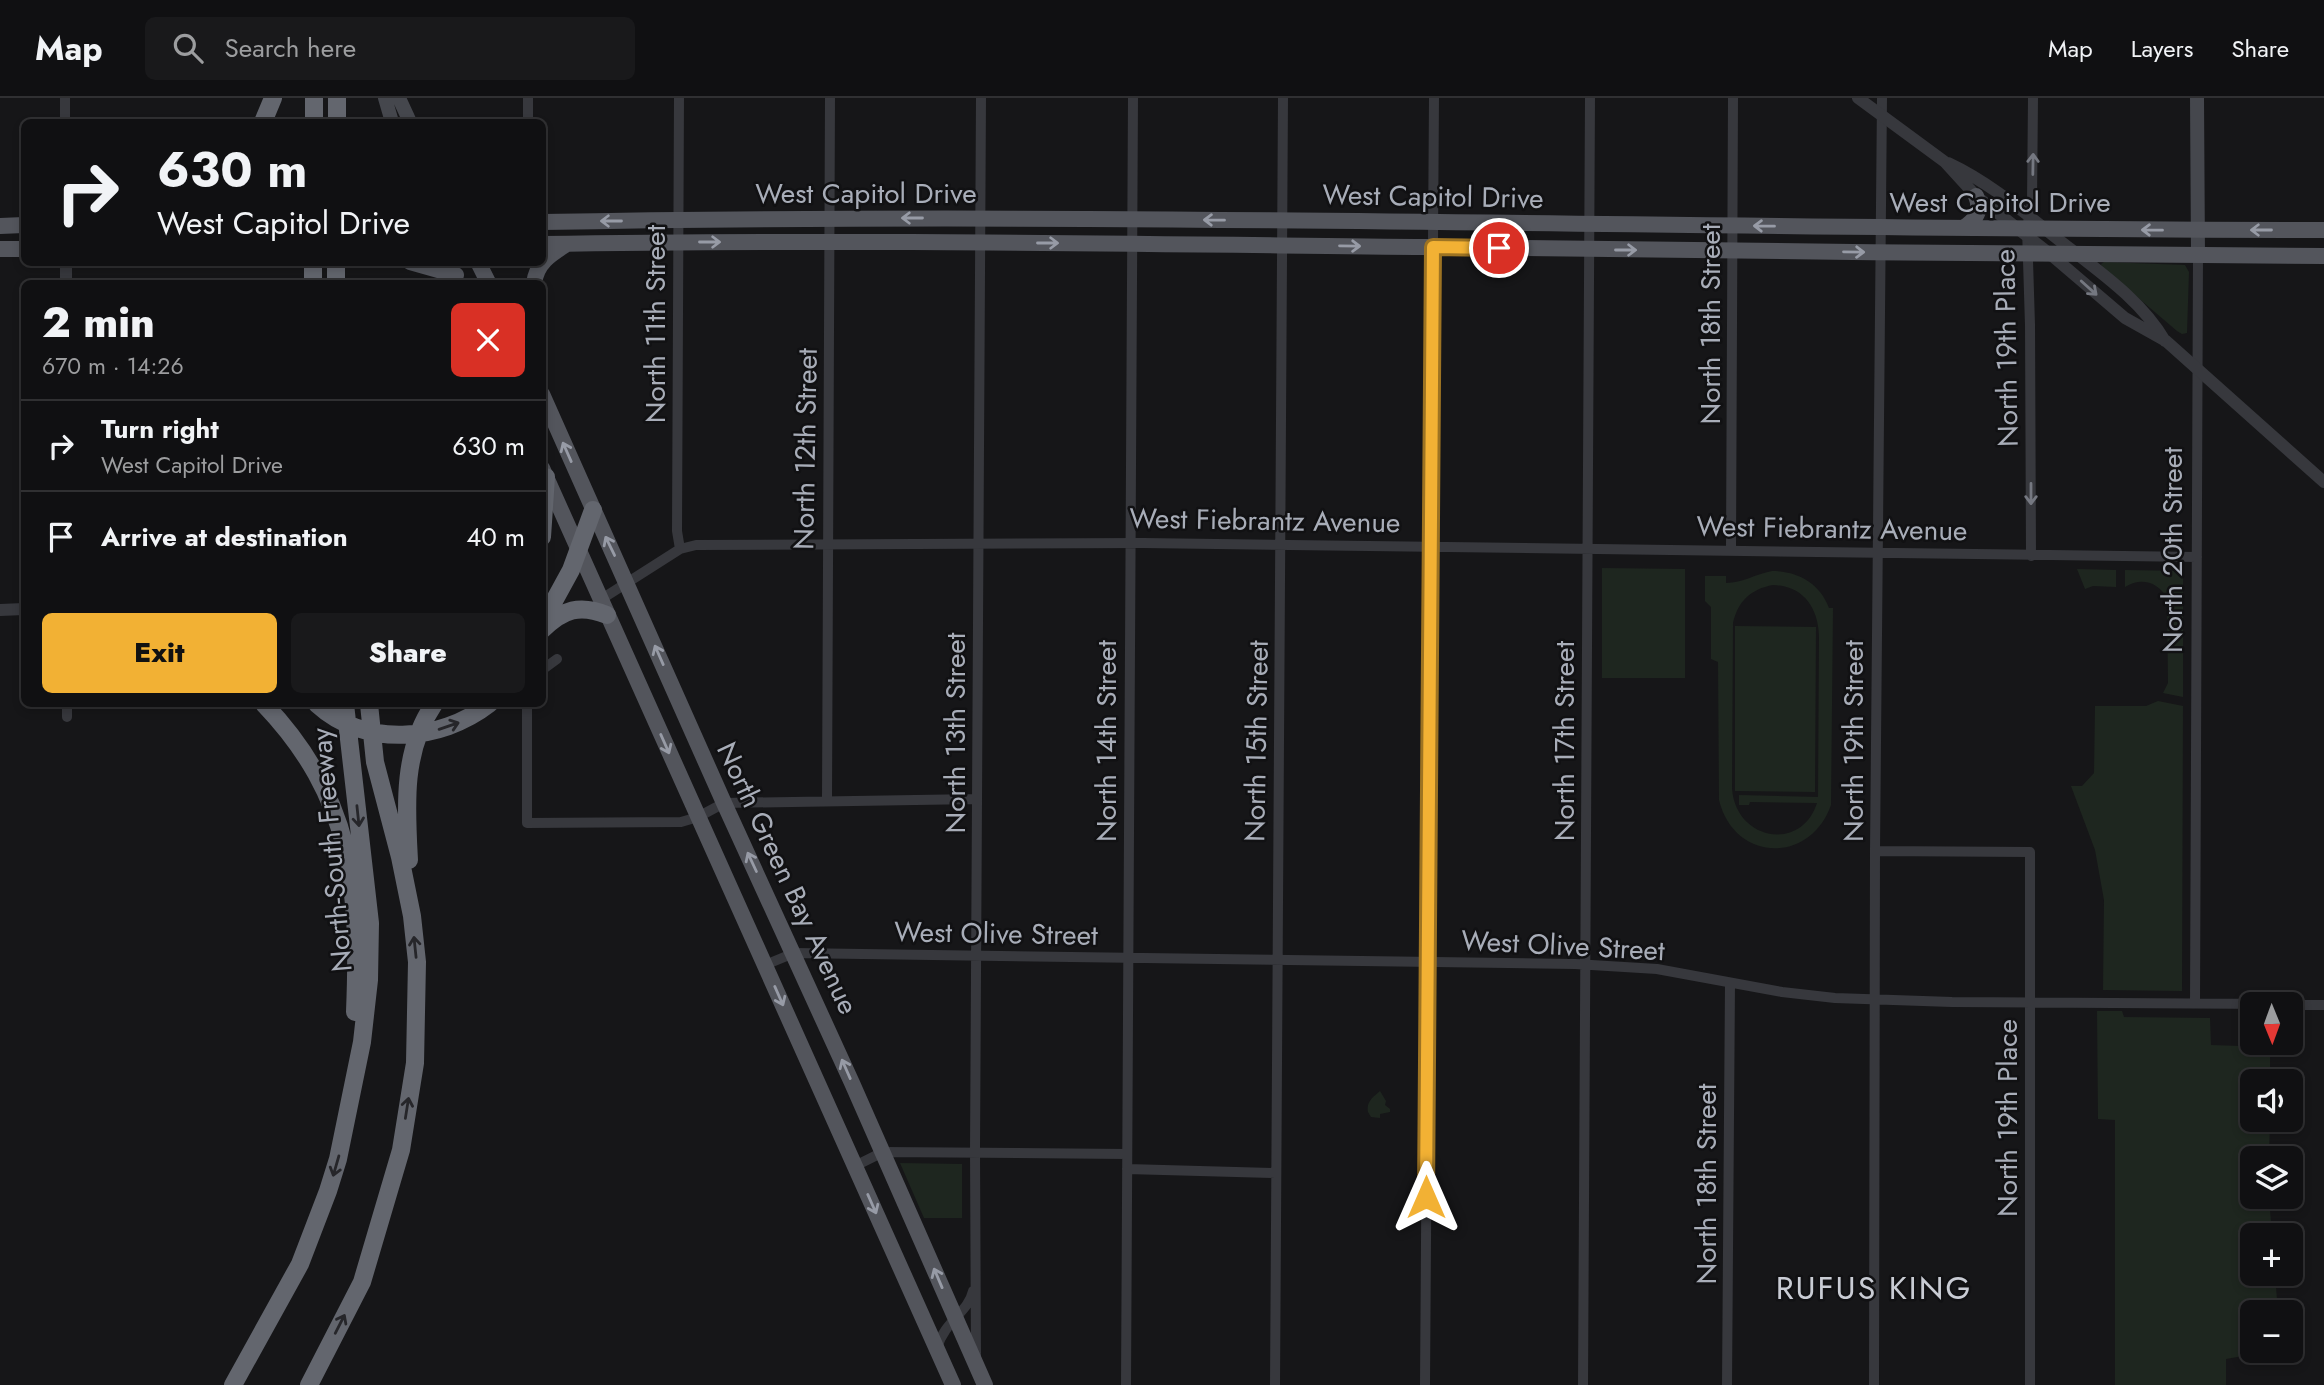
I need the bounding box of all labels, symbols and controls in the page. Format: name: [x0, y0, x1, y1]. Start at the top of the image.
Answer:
search box: [145, 17, 635, 80]
text: Map: [35, 25, 103, 72]
icon: search: [169, 29, 207, 67]
text: Search here: [225, 29, 356, 67]
text: Map: [2048, 31, 2093, 66]
text: Layers: [2131, 31, 2193, 66]
text: Share: [2231, 31, 2289, 66]
text: 630 m: [157, 135, 308, 205]
icon: right: [42, 147, 133, 238]
one-way arrow: [2026, 152, 2040, 175]
street label: West Capitol Drive: [755, 173, 977, 214]
street label: West Capitol Drive: [1322, 174, 1544, 219]
street label: West Capitol Drive: [1889, 182, 2111, 223]
text: West Capitol Drive: [157, 200, 410, 246]
one-way arrow: [901, 211, 924, 225]
one-way arrow: [1202, 213, 1225, 227]
one-way arrow: [600, 214, 623, 228]
pin: [1469, 218, 1529, 278]
one-way arrow: [1753, 219, 1776, 233]
street label: North 18th Street: [1690, 223, 1731, 424]
one-way arrow: [2141, 223, 2164, 237]
one-way arrow: [2250, 223, 2273, 237]
street label: North 11th Street: [635, 225, 676, 423]
icon: arrive: [1480, 229, 1518, 267]
one-way arrow: [698, 235, 721, 249]
one-way arrow: [1036, 236, 1059, 249]
one-way arrow: [1338, 239, 1361, 253]
one-way arrow: [1615, 243, 1638, 257]
one-way arrow: [1842, 246, 1865, 259]
street label: North 19th Place: [1984, 249, 2029, 447]
one-way arrow: [2080, 280, 2098, 296]
text: 2 min: [42, 292, 155, 353]
button: close: [451, 303, 525, 377]
street label: North 12th Street: [783, 348, 828, 550]
text: 670 m · 14:26: [42, 349, 184, 383]
text: Turn right: [101, 410, 219, 448]
icon: right: [42, 427, 80, 465]
text: 630 m: [452, 427, 525, 465]
one-way arrow: [560, 442, 573, 463]
street label: North 20th Street: [2152, 447, 2193, 653]
text: West Capitol Drive: [101, 448, 283, 482]
one-way arrow: [2024, 482, 2038, 505]
street label: West Fiebrantz Avenue: [1129, 498, 1401, 543]
street label: West Fiebrantz Avenue: [1696, 506, 1968, 551]
icon: arrive: [42, 518, 80, 556]
text: Arrive at destination: [101, 518, 348, 556]
text: 40 m: [466, 518, 525, 556]
one-way arrow: [603, 536, 616, 558]
button: Exit: [42, 613, 277, 693]
button: Share: [291, 613, 525, 693]
street label: North 13th Street: [935, 632, 976, 833]
street label: North 14th Street: [1086, 640, 1127, 842]
street label: North 15th Street: [1234, 640, 1279, 842]
street label: North 19th Street: [1833, 640, 1874, 842]
street label: North 17th Street: [1544, 641, 1585, 841]
one-way arrow: [652, 644, 665, 666]
one-way arrow: [438, 719, 460, 731]
street label: North-South Freeway: [300, 726, 363, 974]
one-way arrow: [659, 733, 672, 754]
street label: North Green Bay Avenue: [706, 735, 869, 1021]
one-way arrow: [352, 804, 365, 827]
one-way arrow: [745, 852, 758, 873]
street label: West Olive Street: [894, 911, 1098, 956]
street label: West Olive Street: [1460, 920, 1666, 971]
one-way arrow: [408, 936, 421, 959]
one-way arrow: [773, 985, 786, 1007]
north arrow: [2240, 992, 2303, 1055]
map controls: [2240, 992, 2303, 1363]
street label: North 19th Place: [1987, 1019, 2028, 1217]
one-way arrow: [839, 1059, 852, 1080]
button: sound: [2240, 1069, 2303, 1132]
street label: North 18th Street: [1686, 1083, 1727, 1284]
one-way arrow: [401, 1097, 414, 1120]
button: layers: [2240, 1146, 2303, 1209]
one-way arrow: [328, 1155, 341, 1177]
position arrow: [1389, 1160, 1463, 1234]
one-way arrow: [866, 1193, 879, 1214]
button: +: [2240, 1223, 2303, 1286]
district label: RUFUS KING: [1776, 1265, 1972, 1311]
one-way arrow: [930, 1267, 943, 1289]
button: −: [2240, 1300, 2303, 1363]
one-way arrow: [334, 1314, 348, 1335]

